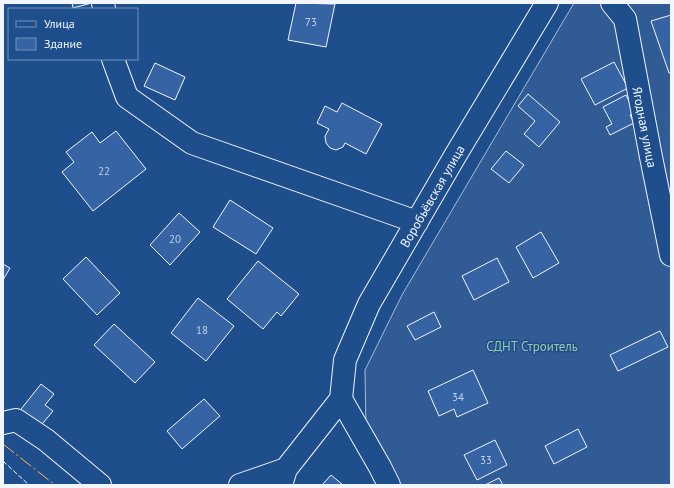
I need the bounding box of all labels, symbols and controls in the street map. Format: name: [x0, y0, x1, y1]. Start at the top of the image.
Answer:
legend: [8, 8, 138, 60]
house number: 73: [305, 15, 317, 29]
text: Улица: [44, 16, 75, 31]
text: Здание: [44, 36, 82, 51]
street label: Ягодная улица: [628, 85, 661, 169]
street label: Воробьёвская улица: [396, 142, 469, 251]
house number: 22: [98, 164, 110, 178]
house number: 20: [169, 232, 181, 246]
house number: 18: [196, 323, 208, 337]
park label: СДНТ Строитель: [486, 338, 578, 355]
house number: 34: [452, 390, 464, 404]
house number: 33: [480, 453, 492, 467]

